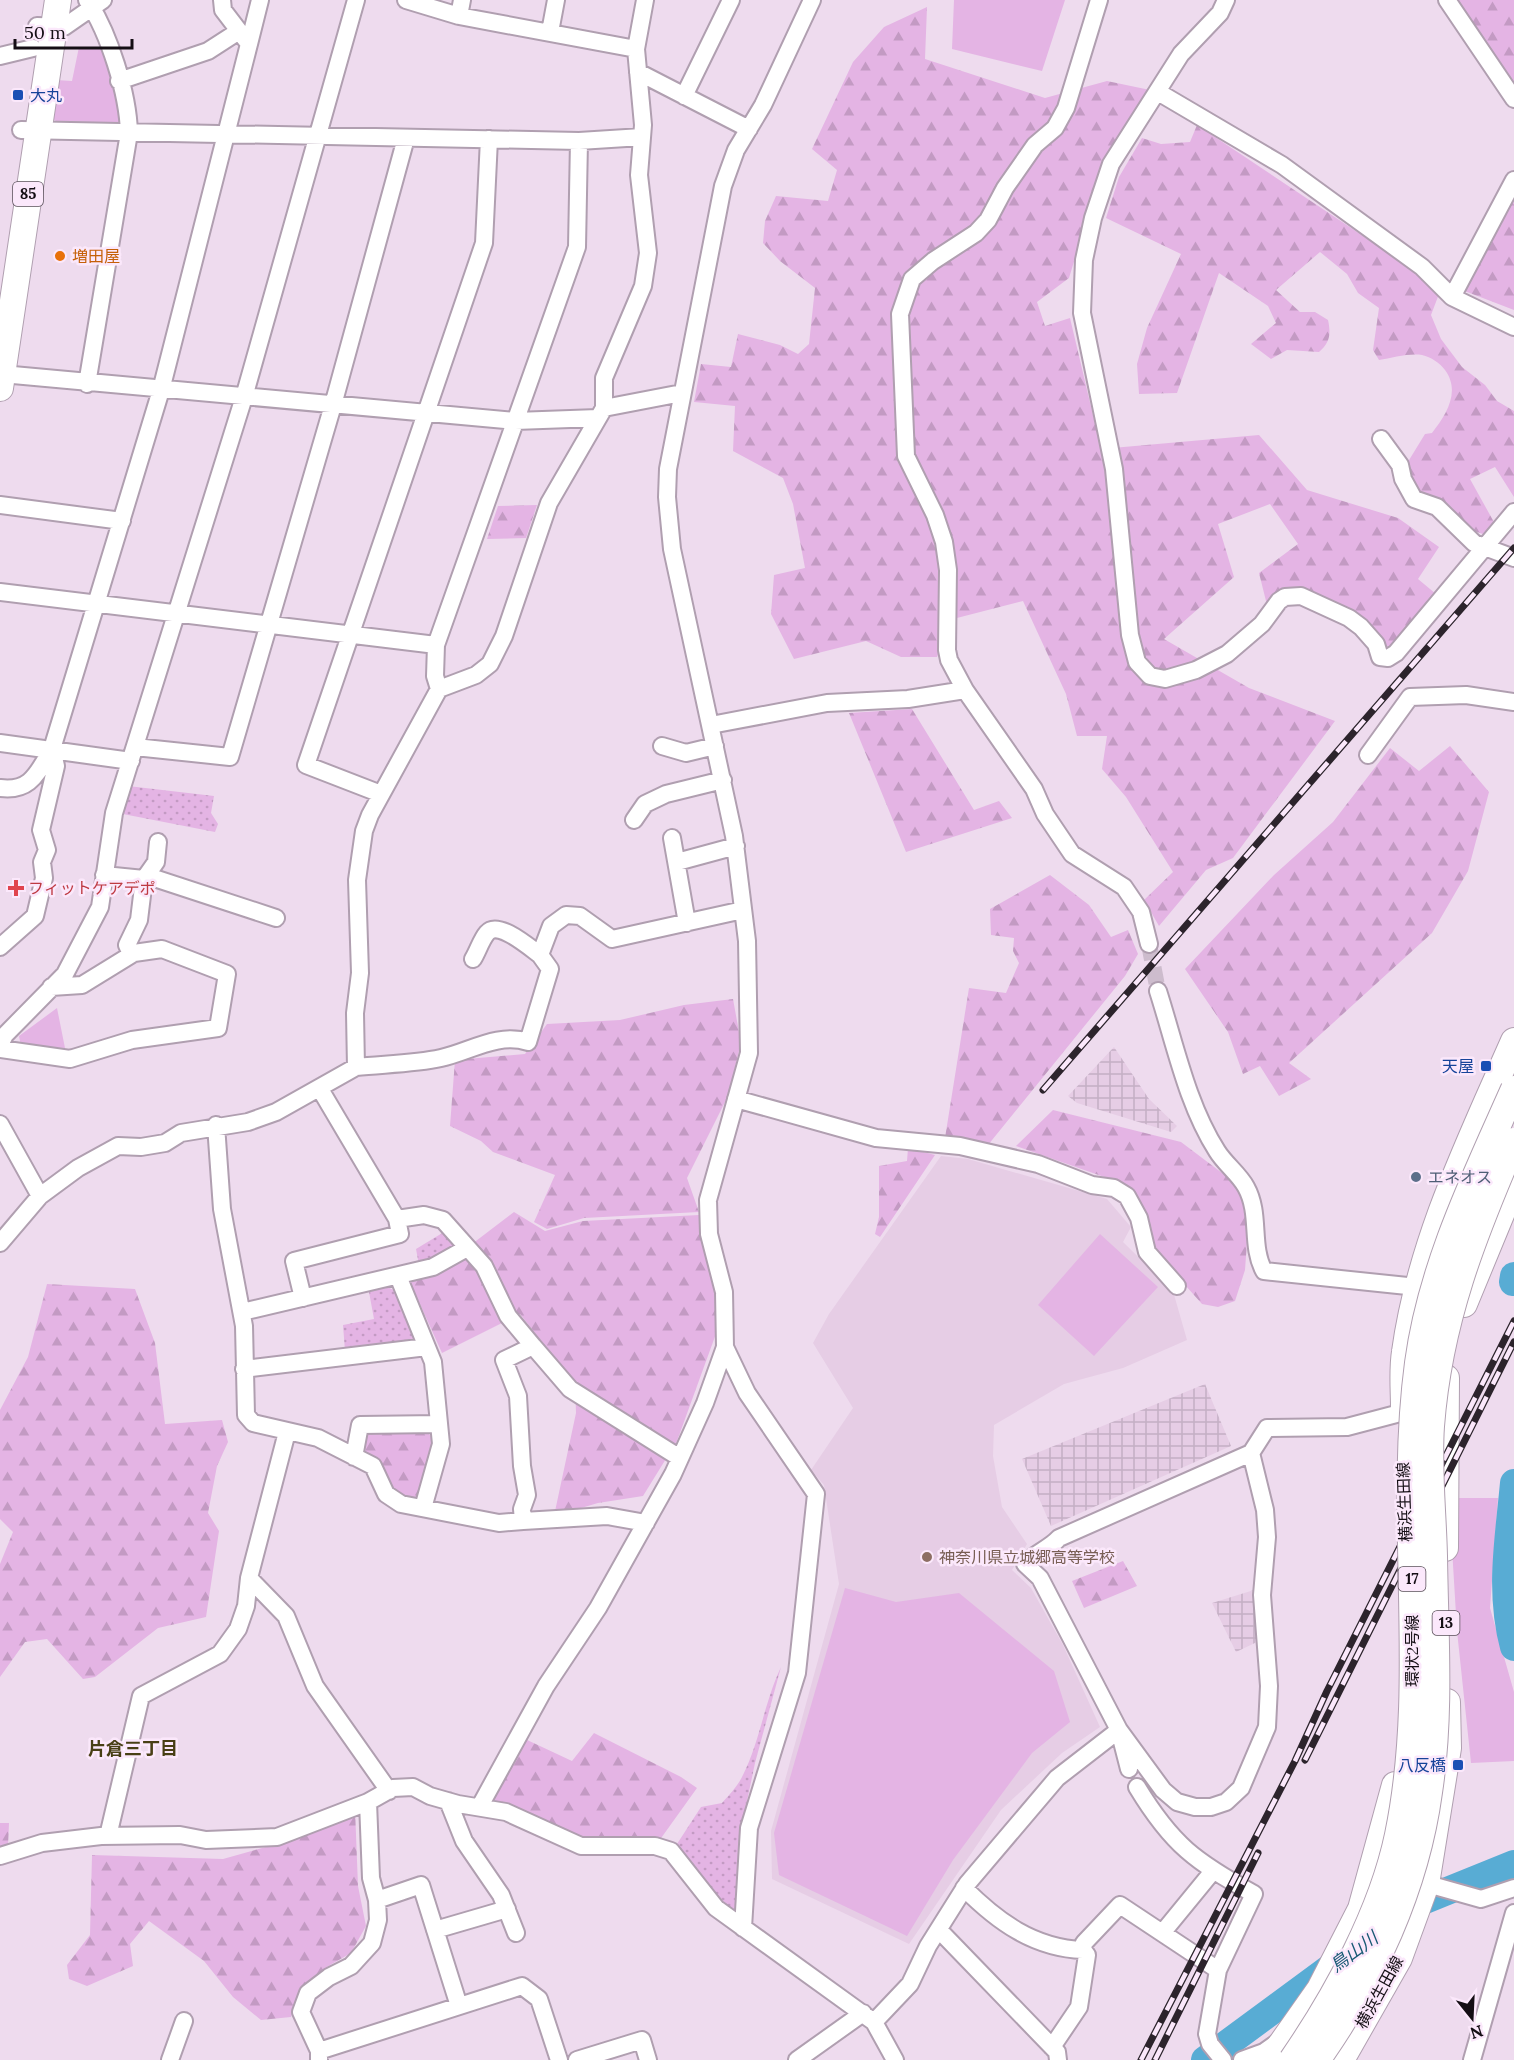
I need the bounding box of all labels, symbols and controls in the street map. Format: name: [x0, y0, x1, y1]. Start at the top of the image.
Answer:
scale bar: [15, 12, 132, 50]
text: 50 m: [24, 21, 66, 44]
place label: 大丸: [30, 85, 62, 105]
marker: 大丸: [11, 88, 25, 102]
road number: 85: [13, 182, 43, 206]
place label: 増田屋: [72, 246, 120, 266]
marker: 増田屋: [53, 249, 67, 263]
place label: フィットケアデポ: [28, 878, 156, 898]
marker: フィットケアデポ: [9, 881, 23, 895]
place label: 天屋: [1442, 1056, 1474, 1076]
marker: 天屋: [1479, 1059, 1493, 1073]
place label: エネオス: [1428, 1167, 1492, 1187]
marker: エネオス: [1409, 1170, 1423, 1184]
street label: 横浜生田線: [1393, 1462, 1415, 1542]
place label: 神奈川県立城郷高等学校: [939, 1547, 1115, 1567]
marker: 神奈川県立城郷高等学校: [920, 1550, 934, 1564]
road number: 17: [1398, 1567, 1426, 1591]
road number: 13: [1432, 1611, 1460, 1635]
street label: 環状2号線: [1402, 1615, 1422, 1687]
district label: 片倉三丁目: [88, 1737, 178, 1760]
place label: 八反橋: [1398, 1755, 1446, 1775]
marker: 八反橋: [1451, 1758, 1465, 1772]
water label: 鳥山川: [1325, 1925, 1384, 1977]
street label: 横浜生田線: [1351, 1952, 1407, 2032]
north arrow: [1442, 1988, 1502, 2048]
text: N: [1468, 2021, 1486, 2044]

